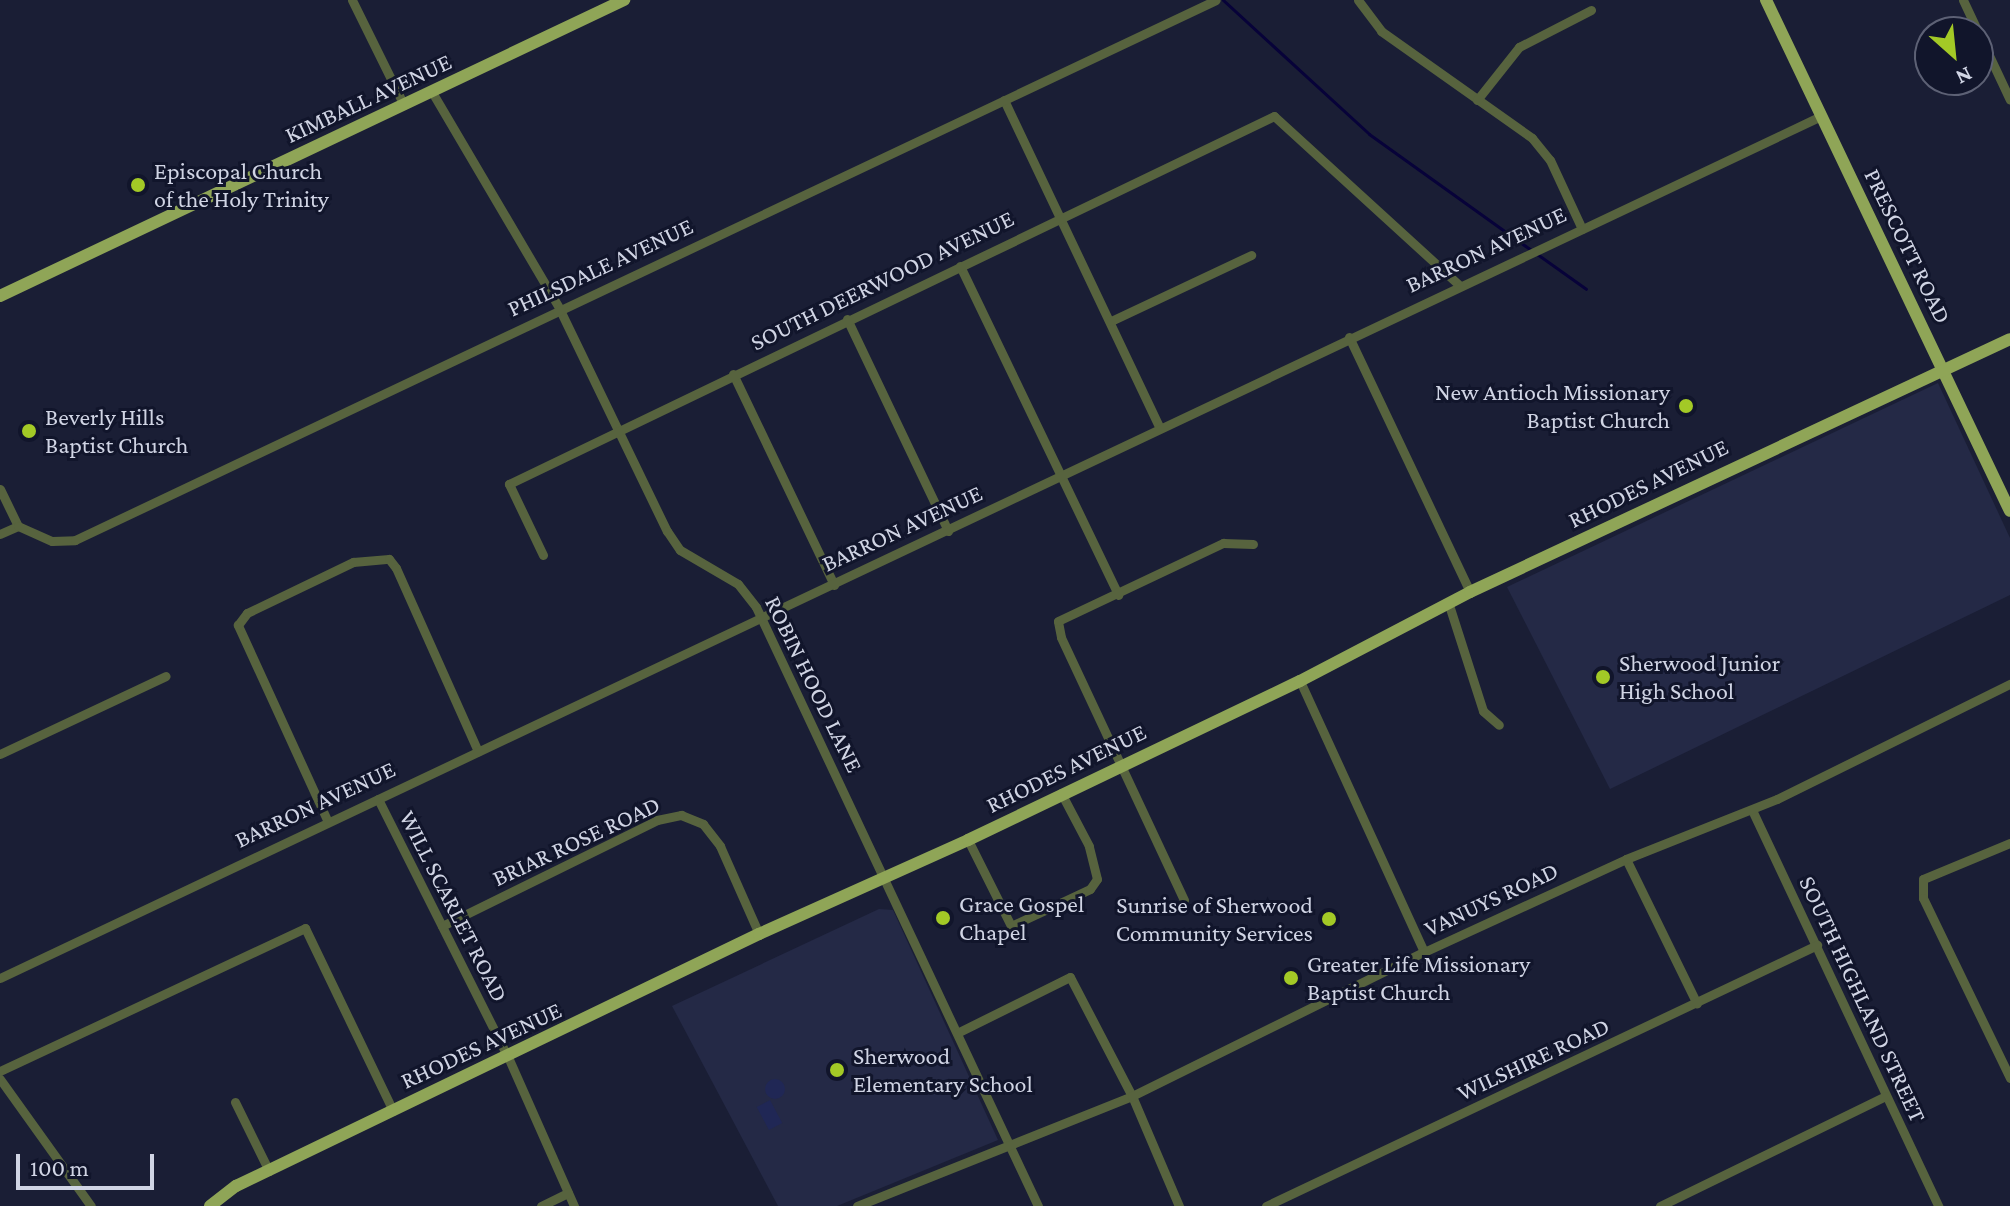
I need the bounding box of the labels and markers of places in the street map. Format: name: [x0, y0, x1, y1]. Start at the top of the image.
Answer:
place label: Episcopal Church of the Holy Trinity: [154, 157, 329, 213]
marker: Episcopal Church of the Holy Trinity: [129, 176, 147, 194]
place label: New Antioch Missionary Baptist Church: [1435, 378, 1670, 434]
marker: New Antioch Missionary Baptist Church: [1677, 397, 1695, 415]
place label: Beverly Hills Baptist Church: [45, 403, 188, 459]
marker: Beverly Hills Baptist Church: [20, 422, 38, 440]
place label: Sherwood Junior High School: [1619, 649, 1780, 705]
marker: Sherwood Junior High School: [1594, 668, 1612, 686]
place label: Grace Gospel Chapel: [959, 890, 1084, 946]
place label: Sunrise of Sherwood Community Services: [1116, 891, 1313, 947]
marker: Grace Gospel Chapel: [934, 909, 952, 927]
marker: Sunrise of Sherwood Community Services: [1320, 910, 1338, 928]
place label: Greater Life Missionary Baptist Church: [1307, 950, 1530, 1006]
marker: Greater Life Missionary Baptist Church: [1282, 969, 1300, 987]
place label: Sherwood Elementary School: [853, 1042, 1033, 1098]
marker: Sherwood Elementary School: [828, 1061, 846, 1079]

